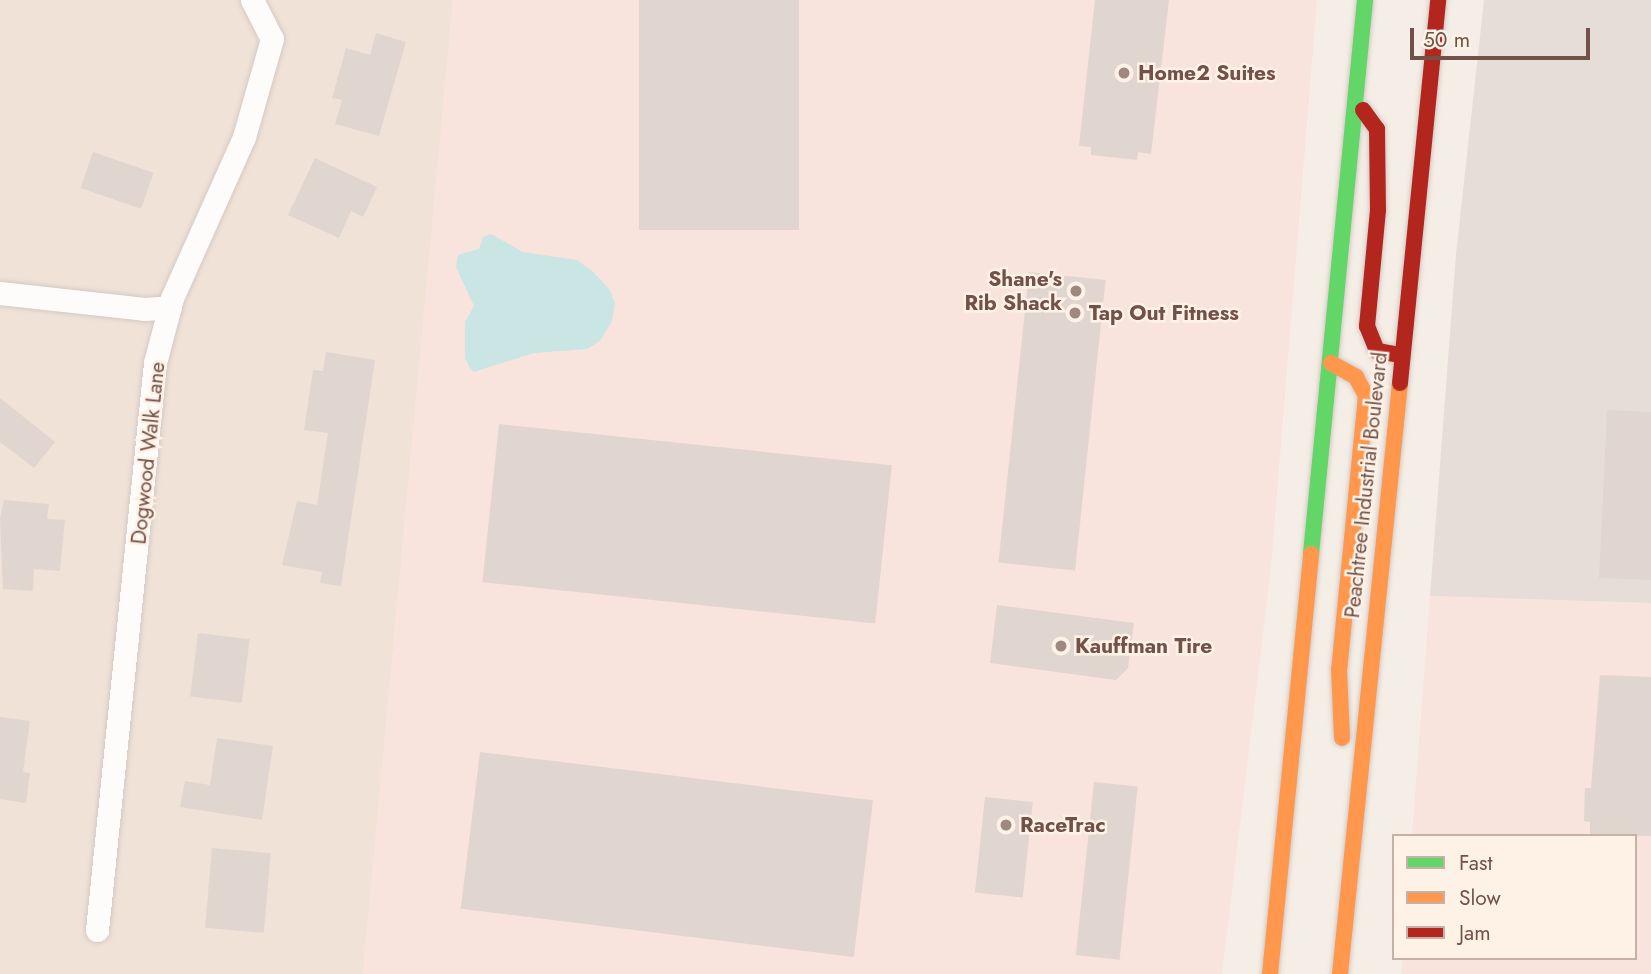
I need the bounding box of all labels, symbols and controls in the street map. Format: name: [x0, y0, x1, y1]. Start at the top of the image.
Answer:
scale bar: [1413, 14, 1593, 58]
text: 50 m: [1423, 25, 1470, 55]
place label: Home2 Suites: [1138, 60, 1276, 86]
marker: Home2 Suites: [1116, 65, 1132, 81]
place label: Shane's Rib Shack: [964, 266, 1062, 316]
marker: Shane's Rib Shack: [1068, 283, 1084, 299]
place label: Tap Out Fitness: [1089, 300, 1239, 326]
marker: Tap Out Fitness: [1067, 305, 1083, 321]
street label: Peachtree Industrial Boulevard: [1339, 351, 1393, 619]
street label: Dogwood Walk Lane: [126, 360, 170, 546]
place label: Kauffman Tire: [1075, 633, 1212, 659]
marker: Kauffman Tire: [1053, 638, 1069, 654]
place label: RaceTrac: [1020, 812, 1106, 838]
marker: RaceTrac: [998, 817, 1014, 833]
legend: [1392, 834, 1637, 960]
text: Fast: [1459, 848, 1492, 878]
text: Slow: [1459, 883, 1501, 913]
text: Jam: [1459, 918, 1491, 948]

